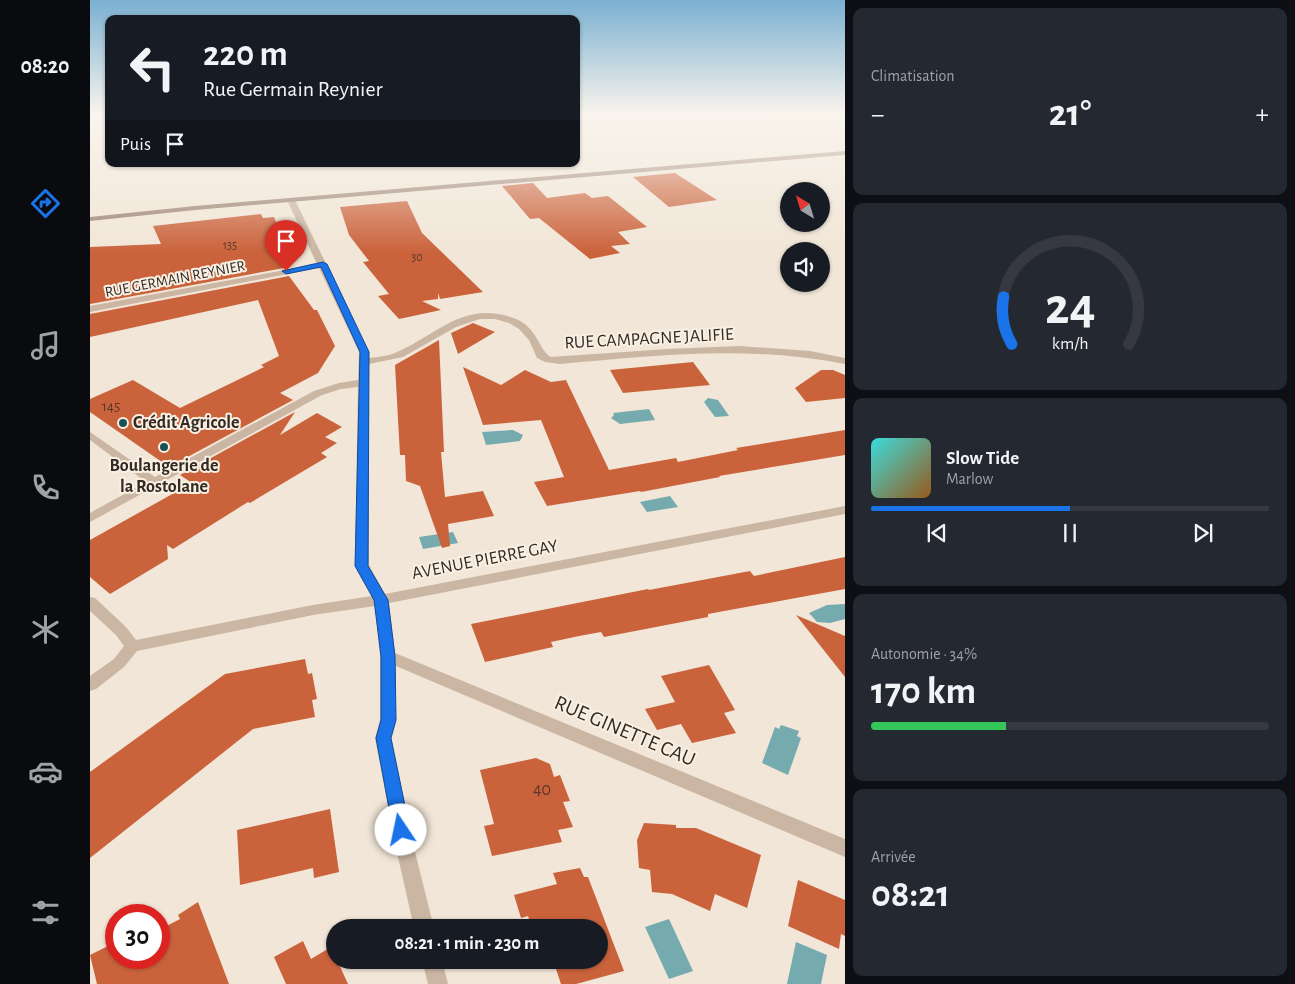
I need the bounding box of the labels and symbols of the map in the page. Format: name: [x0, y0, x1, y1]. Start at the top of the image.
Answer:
north arrow: [780, 182, 830, 232]
pin: [265, 220, 307, 271]
house number: 135: [223, 239, 237, 251]
house number: 30: [411, 251, 423, 263]
street label: RUE GERMAIN REYNIER: [104, 258, 246, 300]
street label: RUE CAMPAGNE JALIFIE: [564, 326, 734, 352]
house number: 145: [102, 399, 120, 414]
place label: Crédit Agricole: [133, 414, 240, 432]
marker: Crédit Agricole: [117, 417, 129, 429]
marker: Boulangerie de la Rostolane: [158, 441, 170, 453]
place label: Boulangerie de la Rostolane: [110, 457, 218, 496]
street label: AVENUE PIERRE GAY: [410, 537, 560, 583]
street label: RUE GINETTE CAU: [552, 692, 698, 770]
house number: 40: [533, 781, 551, 799]
position arrow: [374, 803, 426, 855]
speed limit sign: 30: [105, 904, 170, 969]

